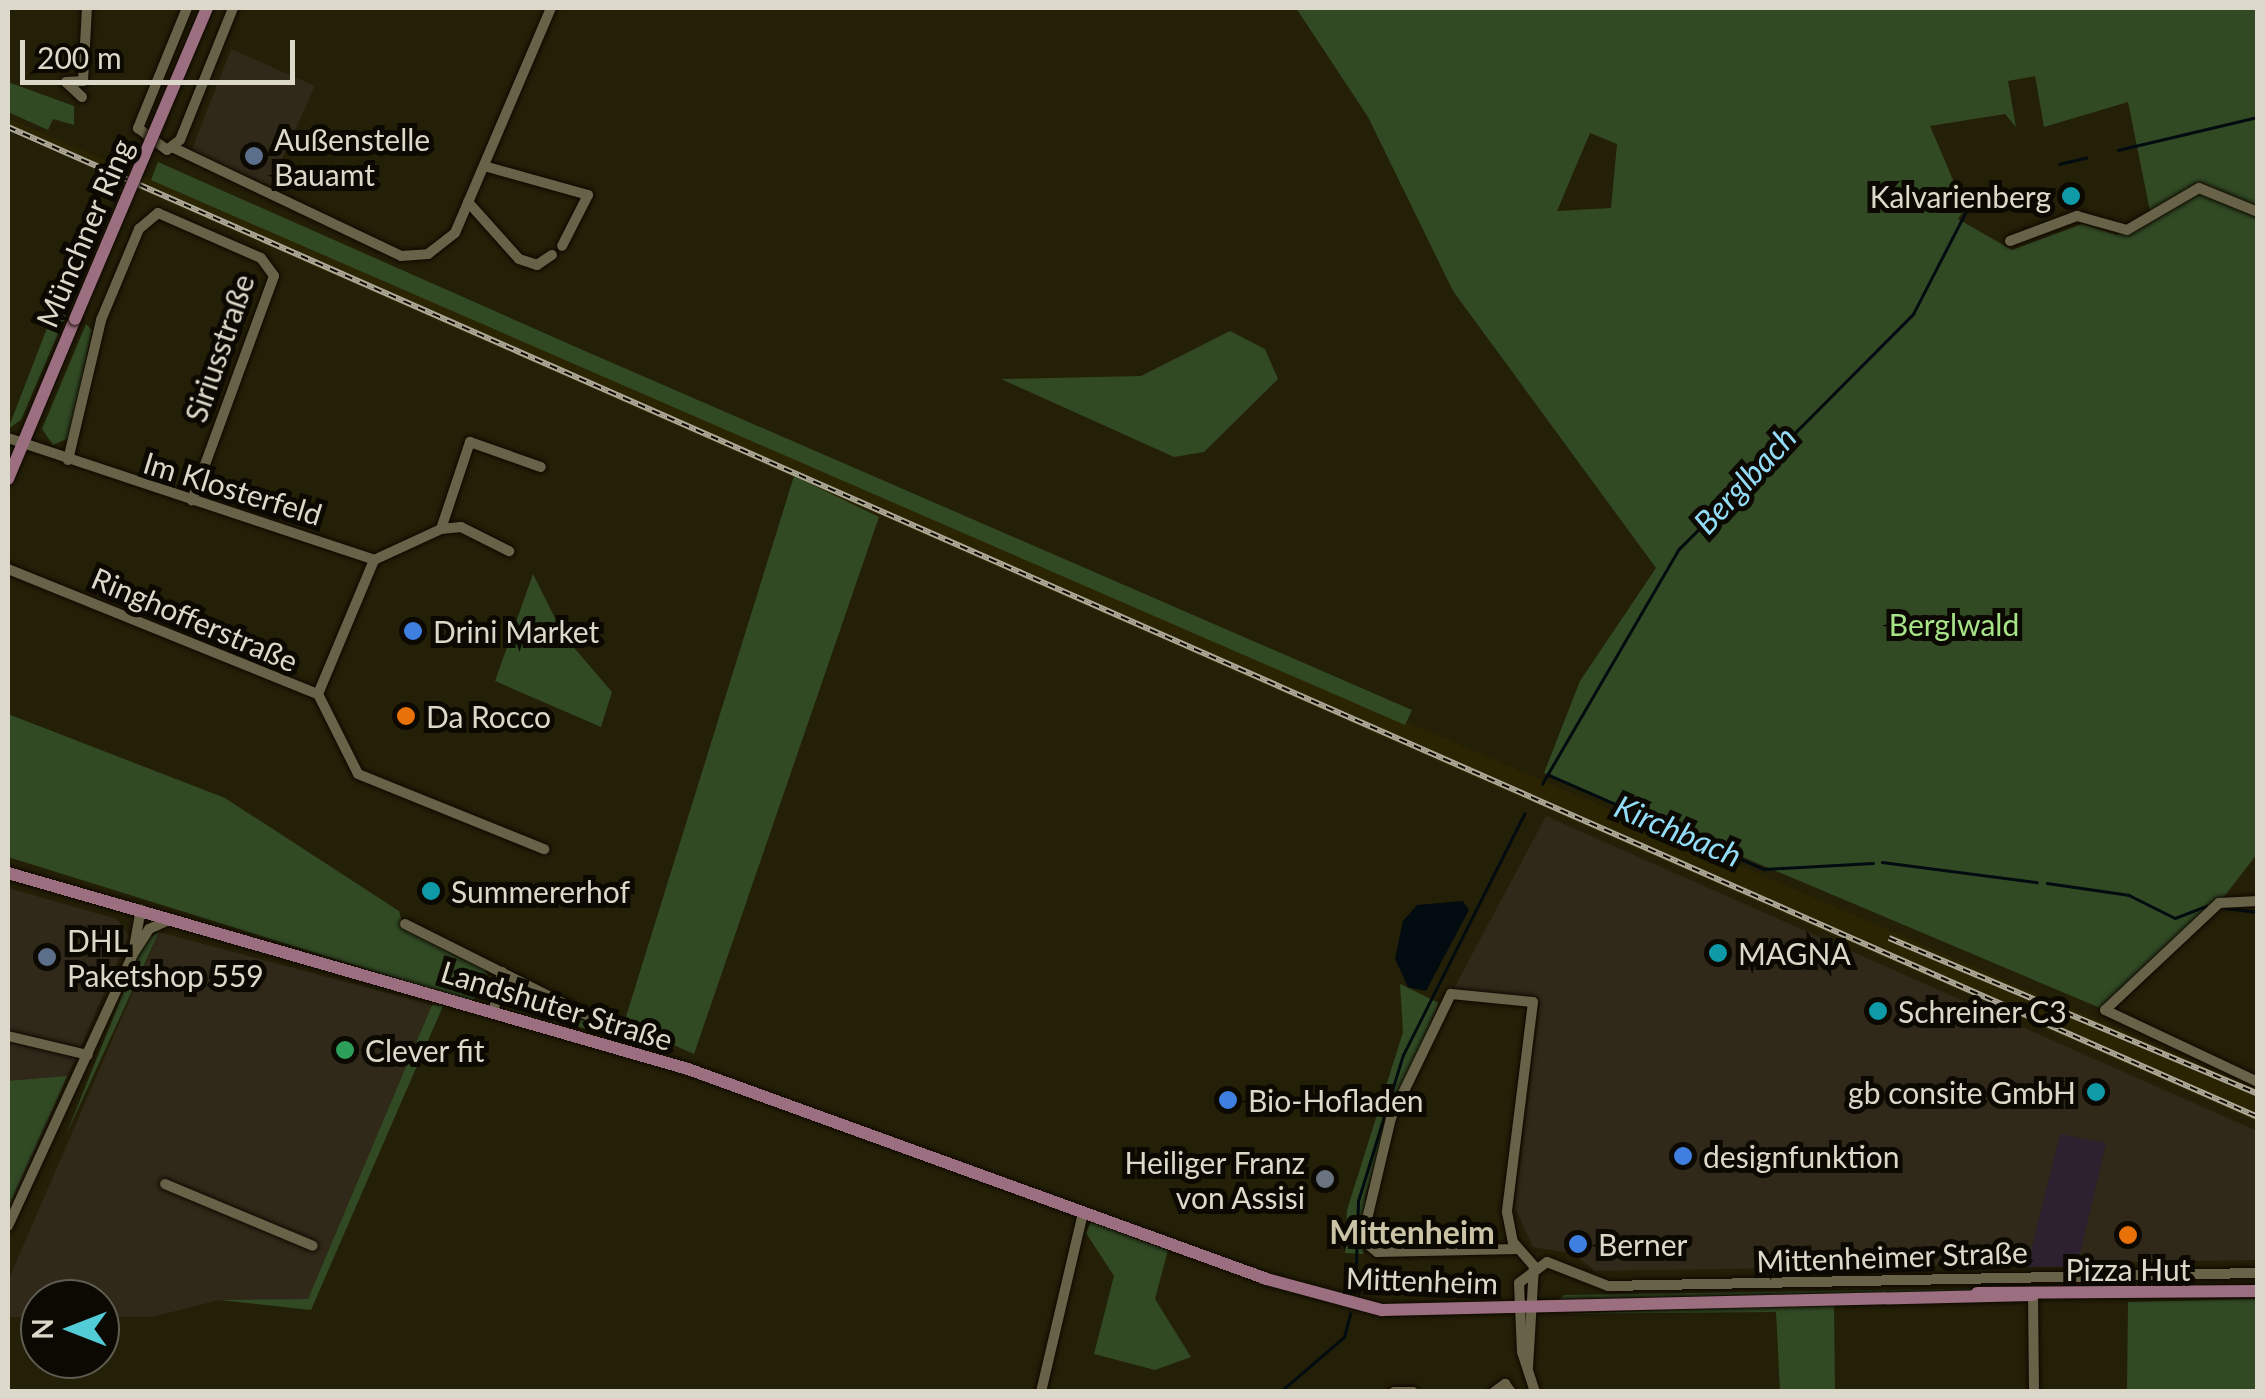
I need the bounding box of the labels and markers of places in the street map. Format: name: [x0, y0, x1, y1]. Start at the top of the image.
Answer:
place label: Außenstelle Bauamt: [274, 121, 430, 192]
marker: Außenstelle Bauamt: [243, 145, 265, 167]
place label: Kalvarienberg: [1870, 178, 2051, 214]
marker: Kalvarienberg: [2060, 185, 2082, 207]
place label: Drini Market: [433, 613, 599, 649]
marker: Drini Market: [402, 620, 424, 642]
place label: Da Rocco: [426, 698, 551, 734]
marker: Da Rocco: [395, 705, 417, 727]
place label: Summererhof: [451, 873, 630, 909]
marker: Summererhof: [420, 880, 442, 902]
place label: DHL Paketshop 559: [67, 922, 264, 992]
place label: MAGNA: [1738, 935, 1851, 971]
marker: MAGNA: [1707, 942, 1729, 964]
marker: DHL Paketshop 559: [36, 946, 58, 968]
place label: Schreiner C3: [1898, 993, 2067, 1029]
marker: Schreiner C3: [1867, 1000, 1889, 1022]
place label: Clever fit: [365, 1032, 485, 1068]
marker: Clever fit: [334, 1039, 356, 1061]
place label: gb consite GmbH: [1848, 1074, 2076, 1110]
marker: gb consite GmbH: [2085, 1081, 2107, 1103]
place label: Bio-Hofladen: [1248, 1082, 1424, 1118]
marker: Bio-Hofladen: [1217, 1089, 1239, 1111]
place label: designfunktion: [1703, 1138, 1899, 1174]
place label: Heiliger Franz von Assisi: [1124, 1144, 1305, 1214]
marker: designfunktion: [1672, 1145, 1694, 1167]
marker: Heiliger Franz von Assisi: [1314, 1168, 1336, 1190]
marker: Pizza Hut: [2117, 1224, 2139, 1246]
place label: Berner: [1598, 1226, 1687, 1262]
marker: Berner: [1567, 1233, 1589, 1255]
place label: Pizza Hut: [2066, 1251, 2190, 1287]

